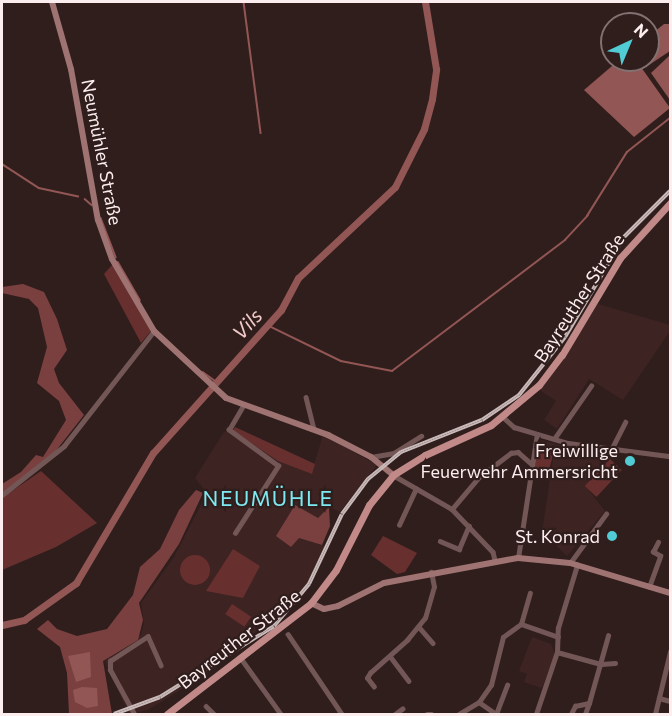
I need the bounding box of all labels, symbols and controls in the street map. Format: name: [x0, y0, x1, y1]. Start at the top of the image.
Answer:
north arrow: [600, 12, 660, 72]
text: N: [631, 19, 652, 41]
street label: Neumühler Straße: [77, 77, 127, 227]
street label: Bayreuther Straße: [529, 230, 629, 366]
water label: Vils: [227, 304, 267, 344]
place label: Freiwillige Feuerwehr Ammersricht: [420, 440, 618, 482]
marker: Freiwillige Feuerwehr Ammersricht: [623, 454, 637, 468]
district label: NEUMÜHLE: [203, 485, 333, 511]
place label: St. Konrad: [515, 525, 600, 547]
marker: St. Konrad: [605, 529, 619, 543]
street label: Bayreuther Straße: [174, 585, 304, 693]

